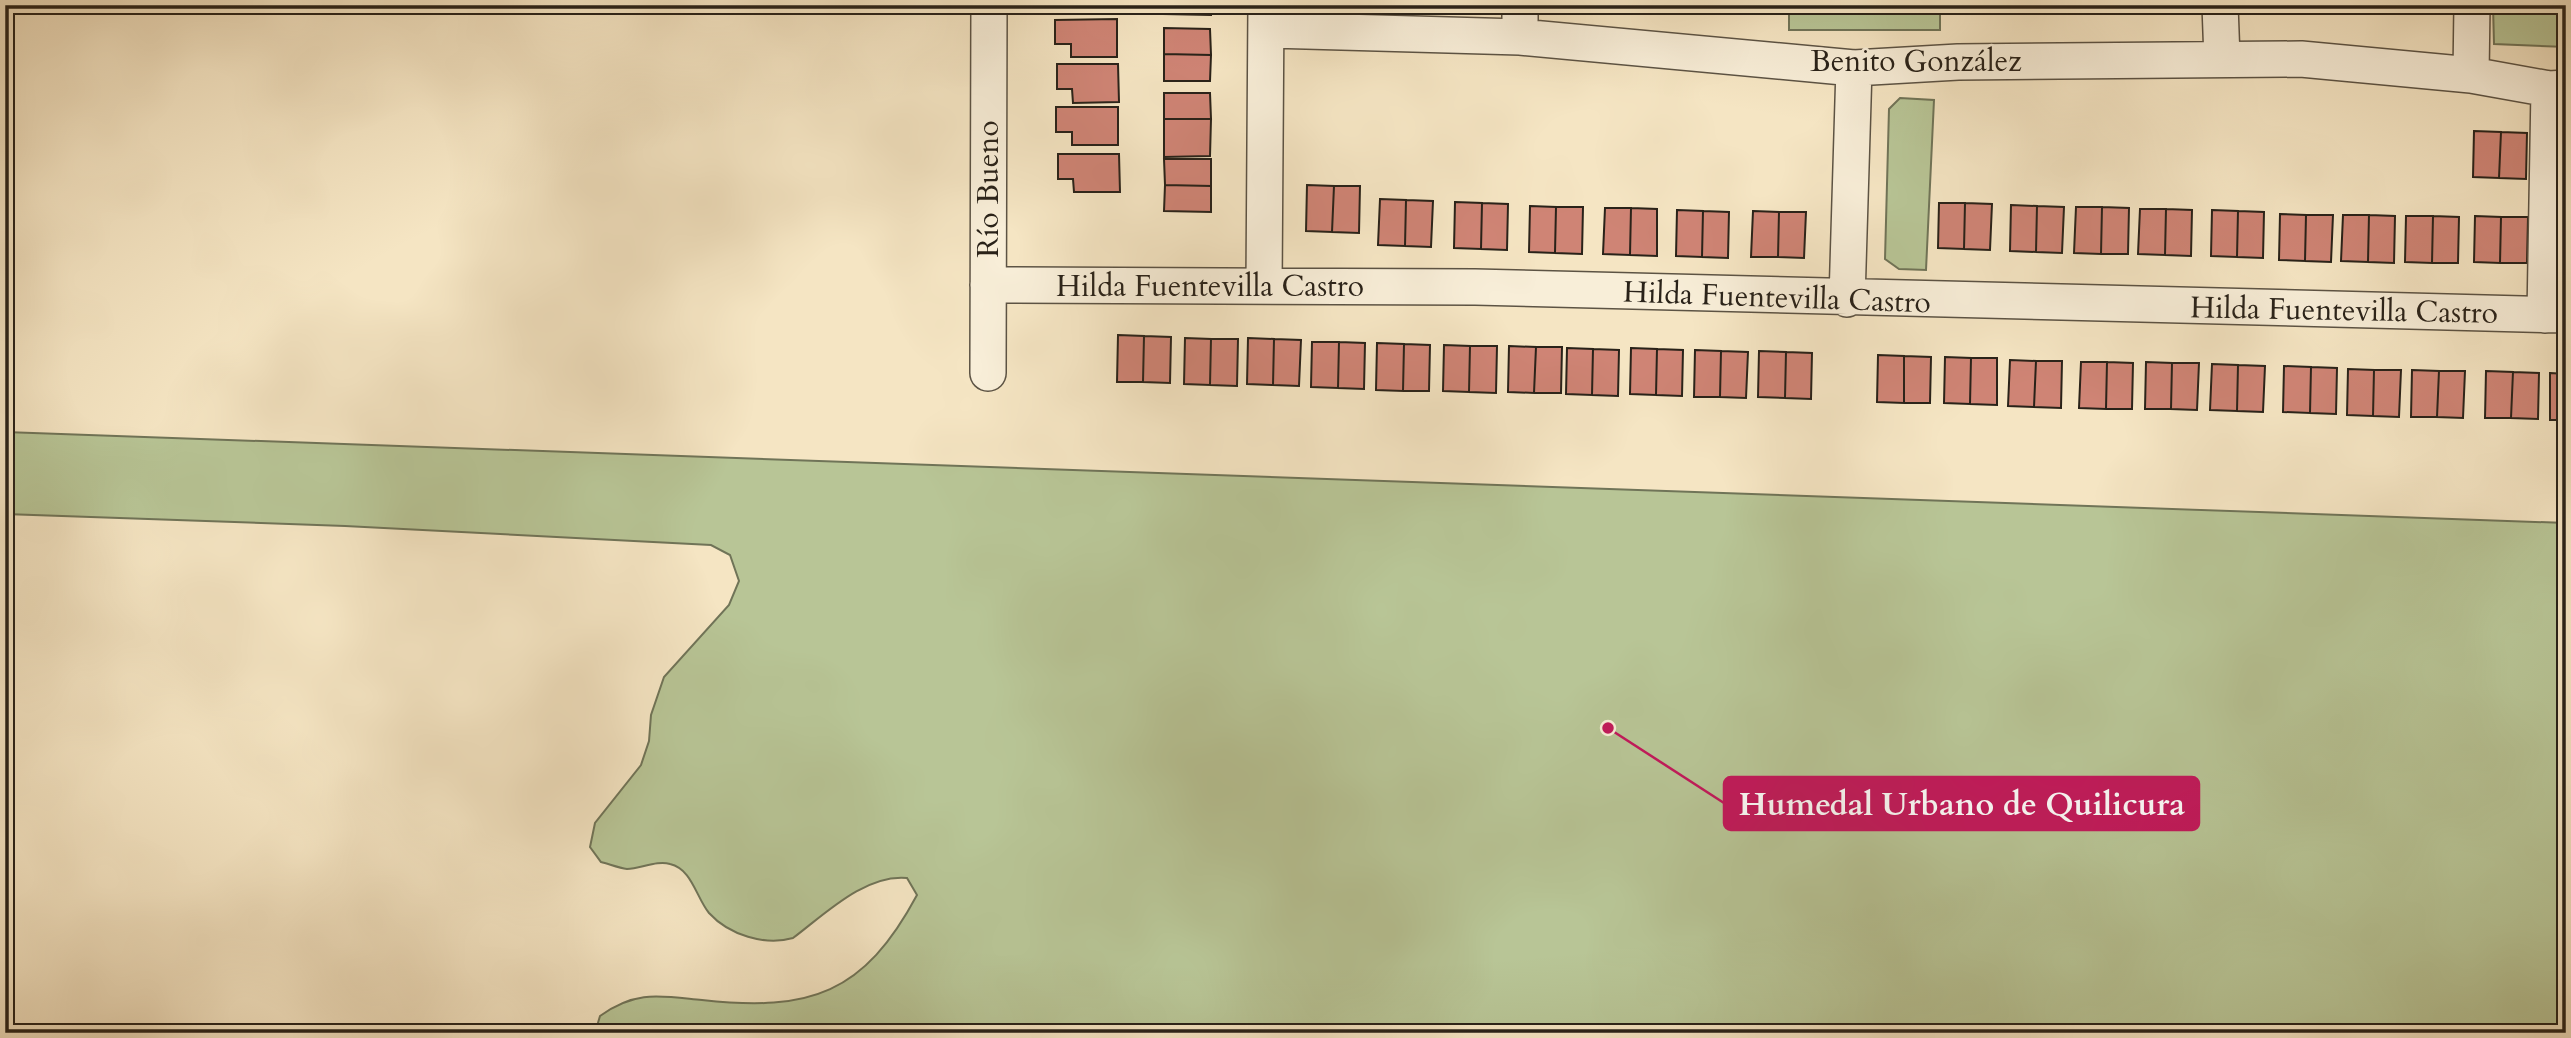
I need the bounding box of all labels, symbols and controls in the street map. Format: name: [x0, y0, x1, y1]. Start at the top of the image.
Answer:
street label: Benito González: [1810, 41, 2022, 82]
street label: Río Bueno: [968, 120, 1009, 258]
street label: Hilda Fuentevilla Castro: [1056, 266, 1364, 307]
street label: Hilda Fuentevilla Castro: [1622, 272, 1932, 323]
street label: Hilda Fuentevilla Castro: [2190, 287, 2498, 334]
callout: Humedal Urbano de Quilicura: [1724, 777, 2199, 830]
text: Humedal Urbano de Quilicura: [1739, 783, 2185, 827]

